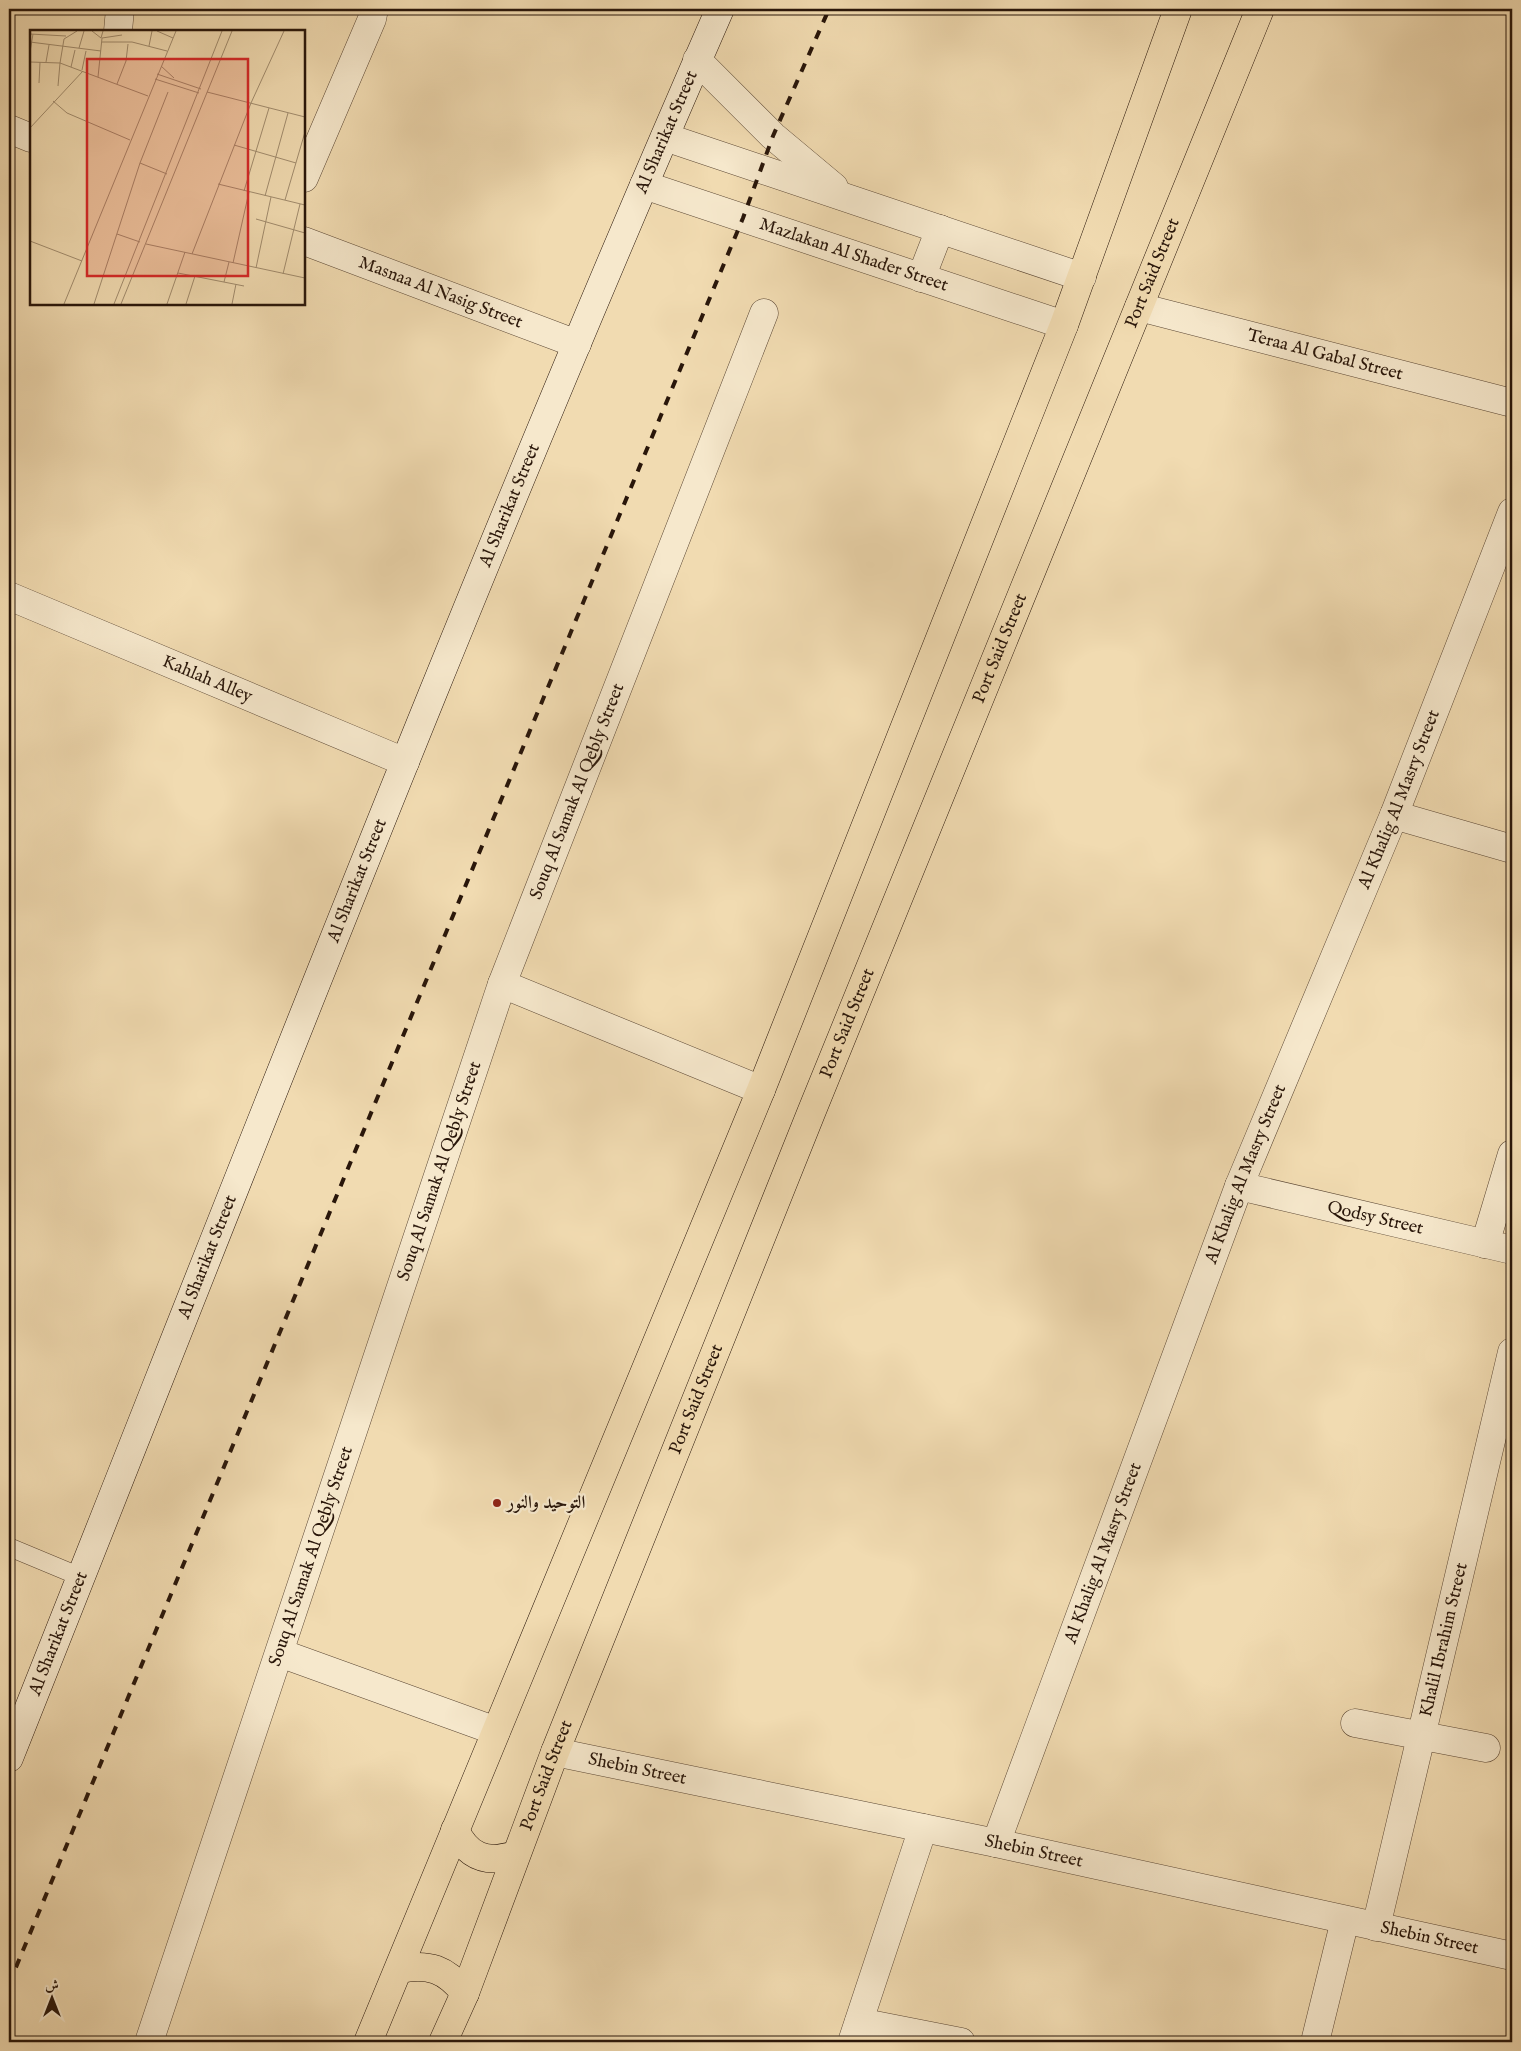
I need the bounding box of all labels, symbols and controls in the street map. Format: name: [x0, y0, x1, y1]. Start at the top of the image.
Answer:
inset map: [30, 30, 305, 305]
street label: Al Sharikat Street: [630, 67, 703, 198]
street label: Mazlakan Al Shader Street: [756, 213, 951, 297]
street label: Port Said Street: [1120, 215, 1185, 331]
street label: Masnaa Al Nasig Street: [355, 251, 526, 334]
street label: Teraa Al Gabal Street: [1245, 324, 1405, 386]
street label: Al Sharikat Street: [474, 440, 545, 571]
street label: Port Said Street: [967, 590, 1033, 707]
street label: Kahlah Alley: [159, 650, 256, 708]
street label: Souq Al Samak Al Qebly Street: [525, 680, 630, 903]
street label: Al Khalig Al Masry Street: [1352, 706, 1445, 893]
street label: Al Sharikat Street: [322, 815, 392, 947]
street label: Port Said Street: [815, 965, 880, 1082]
street label: Souq Al Samak Al Qebly Street: [392, 1058, 487, 1284]
street label: Al Khalig Al Masry Street: [1199, 1081, 1292, 1268]
street label: Al Sharikat Street: [172, 1192, 242, 1323]
street label: Qodsy Street: [1325, 1196, 1426, 1240]
street label: Port Said Street: [664, 1341, 729, 1458]
street label: Souq Al Samak Al Qebly Street: [264, 1443, 358, 1669]
street label: Al Khalig Al Masry Street: [1059, 1460, 1147, 1648]
place label: التوحيد والنور: [505, 1492, 585, 1515]
marker: التوحيد والنور: [491, 1497, 503, 1509]
street label: Khalil Ibrahim Street: [1415, 1561, 1473, 1719]
street label: Al Sharikat Street: [23, 1568, 93, 1700]
street label: Port Said Street: [515, 1717, 578, 1834]
street label: Shebin Street: [586, 1748, 688, 1790]
street label: Shebin Street: [983, 1829, 1085, 1873]
street label: Shebin Street: [1378, 1916, 1481, 1960]
north arrow: [28, 1974, 78, 2024]
text: ش: [45, 1977, 59, 1995]

